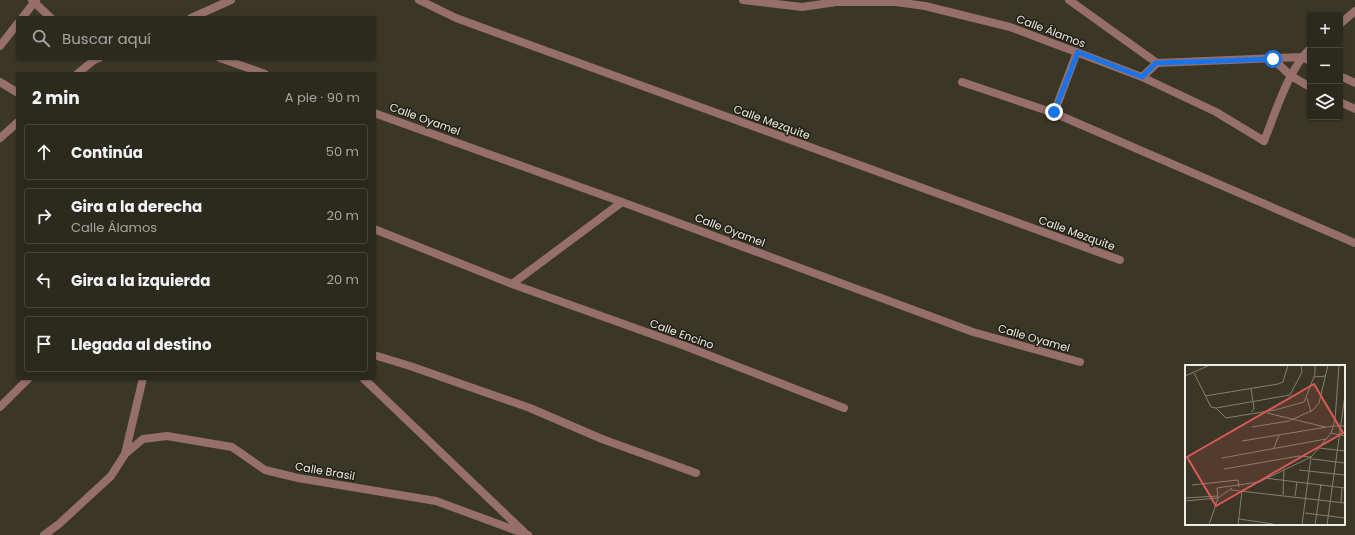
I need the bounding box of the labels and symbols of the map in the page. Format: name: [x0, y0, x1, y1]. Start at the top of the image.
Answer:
street label: Calle Álamos: [1014, 10, 1088, 52]
route start: [1264, 50, 1282, 68]
street label: Calle Oyamel: [387, 99, 463, 139]
street label: Calle Mezquite: [731, 101, 813, 143]
route end: [1045, 103, 1063, 121]
street label: Calle Oyamel: [692, 209, 768, 251]
street label: Calle Mezquite: [1036, 212, 1118, 254]
street label: Calle Encino: [648, 315, 716, 353]
street label: Calle Oyamel: [996, 320, 1072, 356]
inset map: [1185, 365, 1345, 525]
street label: Calle Brasil: [294, 458, 356, 484]

